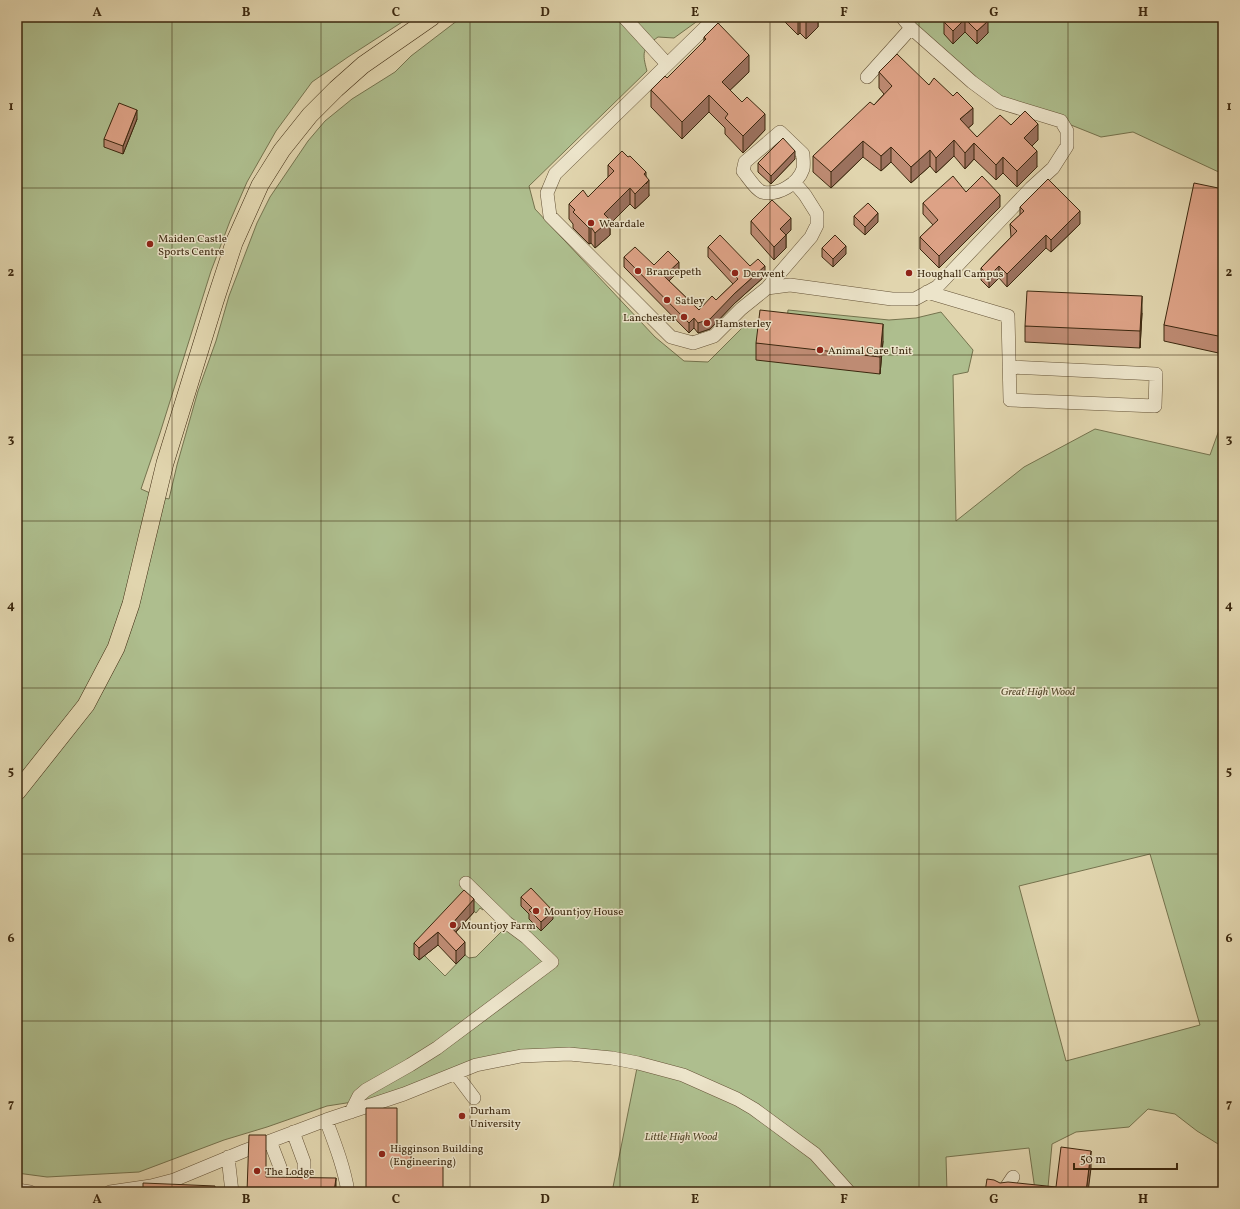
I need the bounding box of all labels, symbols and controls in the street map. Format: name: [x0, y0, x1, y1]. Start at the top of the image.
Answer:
text: A: [92, 4, 102, 22]
text: B: [242, 4, 251, 22]
text: C: [392, 4, 400, 22]
text: D: [540, 4, 550, 22]
text: E: [691, 4, 699, 22]
text: F: [840, 4, 848, 22]
text: G: [989, 4, 999, 22]
text: H: [1138, 4, 1148, 22]
text: 1: [8, 98, 14, 116]
text: 1: [1226, 98, 1232, 116]
place label: Weardale: [599, 217, 645, 232]
marker: Weardale: [586, 218, 596, 228]
place label: Maiden Castle Sports Centre: [158, 232, 227, 260]
marker: Maiden Castle Sports Centre: [145, 239, 155, 249]
text: 2: [8, 264, 15, 282]
text: 2: [1226, 264, 1233, 282]
place label: Brancepeth: [646, 265, 702, 280]
marker: Brancepeth: [633, 266, 643, 276]
place label: Derwent: [743, 267, 785, 282]
place label: Houghall Campus: [917, 267, 1004, 282]
marker: Derwent: [730, 268, 740, 278]
marker: Houghall Campus: [904, 268, 914, 278]
place label: Satley: [675, 294, 705, 309]
marker: Satley: [662, 295, 672, 305]
place label: Lanchester: [623, 311, 676, 326]
marker: Lanchester: [679, 312, 689, 322]
place label: Hamsterley: [715, 317, 771, 332]
marker: Hamsterley: [702, 318, 712, 328]
place label: Animal Care Unit: [828, 344, 912, 359]
marker: Animal Care Unit: [815, 345, 825, 355]
text: 3: [8, 431, 15, 449]
text: 3: [1226, 431, 1233, 449]
text: 4: [7, 597, 15, 615]
text: 4: [1225, 597, 1233, 615]
park label: Great High Wood: [1001, 685, 1076, 700]
text: 5: [8, 763, 14, 781]
text: 5: [1226, 763, 1232, 781]
place label: Mountjoy House: [544, 905, 623, 920]
marker: Mountjoy House: [531, 906, 541, 916]
place label: Mountjoy Farm: [461, 919, 536, 934]
marker: Mountjoy Farm: [448, 920, 458, 930]
text: 6: [7, 930, 15, 948]
text: 6: [1225, 930, 1233, 948]
text: 7: [8, 1096, 14, 1114]
text: 7: [1226, 1096, 1232, 1114]
place label: Durham University: [470, 1104, 521, 1132]
marker: Durham University: [457, 1111, 467, 1121]
park label: Little High Wood: [644, 1130, 718, 1145]
place label: Higginson Building (Engineering): [390, 1142, 484, 1170]
scale bar: [1074, 1145, 1177, 1171]
marker: Higginson Building (Engineering): [377, 1149, 387, 1159]
text: 50 m: [1080, 1152, 1106, 1168]
place label: The Lodge: [265, 1165, 314, 1180]
marker: The Lodge: [252, 1166, 262, 1176]
text: A: [92, 1191, 102, 1209]
text: B: [242, 1191, 251, 1209]
text: C: [392, 1191, 400, 1209]
text: D: [540, 1191, 550, 1209]
text: E: [691, 1191, 699, 1209]
text: F: [840, 1191, 848, 1209]
text: G: [989, 1191, 999, 1209]
text: H: [1138, 1191, 1148, 1209]

